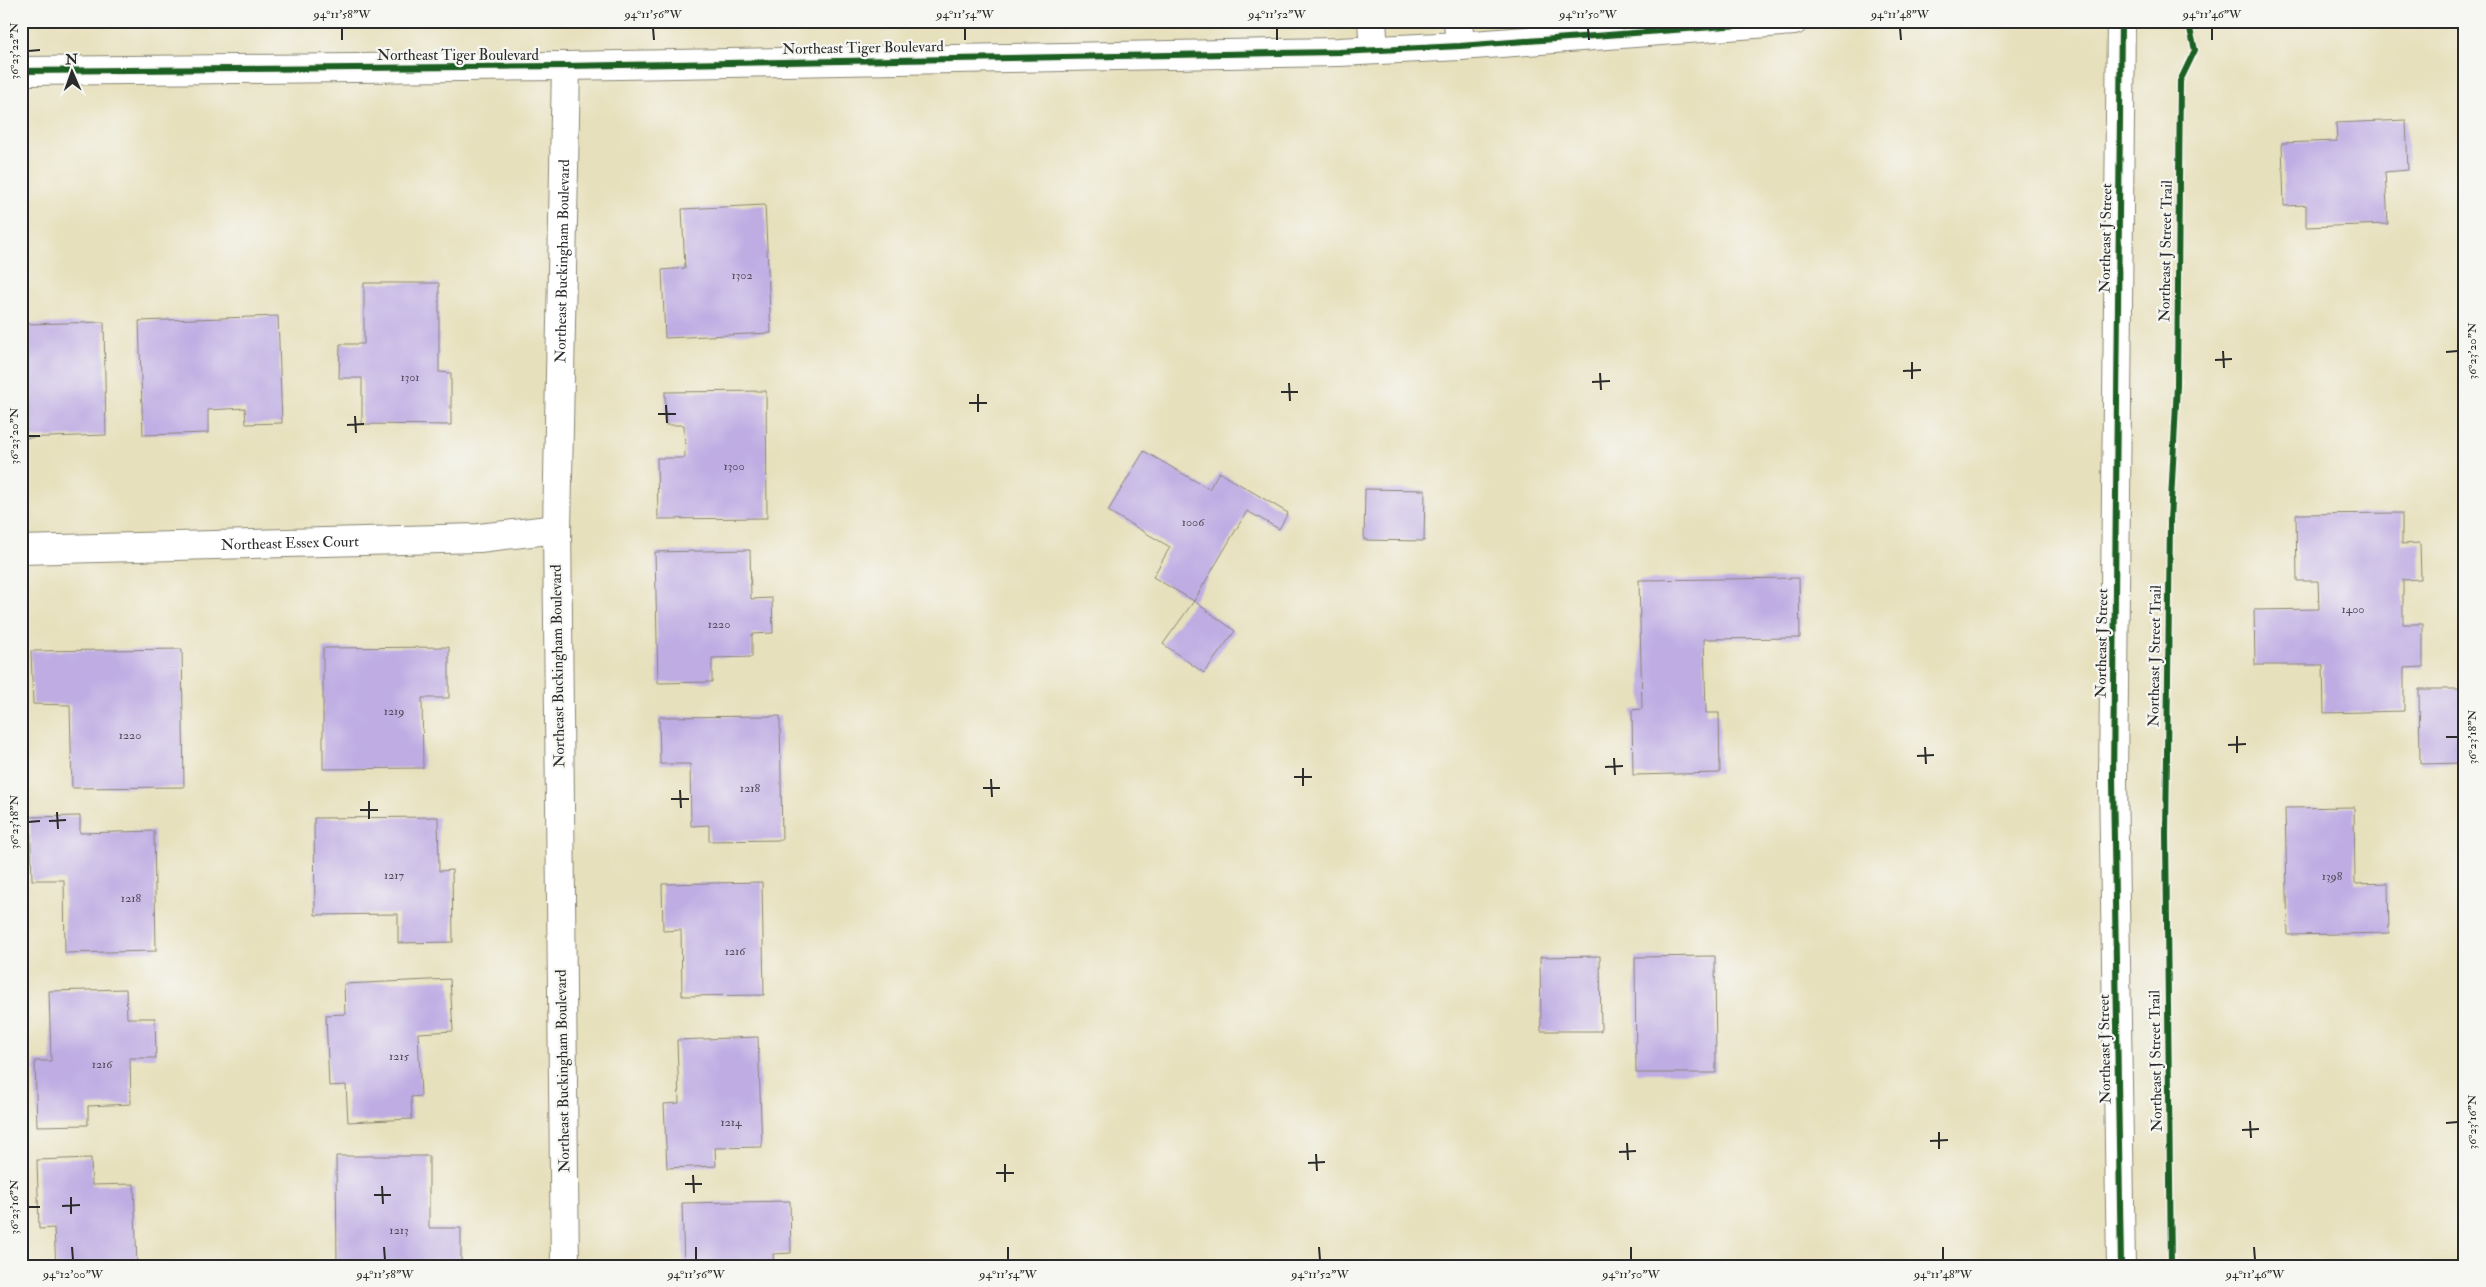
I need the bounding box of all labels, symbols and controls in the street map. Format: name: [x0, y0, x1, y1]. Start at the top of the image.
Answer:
text: 94°11'58"W: [313, 7, 371, 22]
text: 94°11'56"W: [623, 7, 682, 22]
text: 94°11'54"W: [935, 7, 994, 22]
text: 94°11'52"W: [1247, 7, 1306, 22]
text: 94°11'50"W: [1558, 7, 1617, 22]
text: 94°11'48"W: [1870, 7, 1930, 22]
text: 94°11'46"W: [2182, 7, 2242, 22]
text: 36°23'22"N: [7, 22, 22, 79]
street label: Northeast Tiger Boulevard: [782, 37, 945, 59]
street label: Northeast Tiger Boulevard: [377, 46, 540, 65]
north arrow: [48, 48, 98, 98]
text: N: [64, 51, 79, 68]
street label: Northeast Buckingham Boulevard: [551, 159, 574, 363]
street label: Northeast J Street Trail: [2155, 180, 2178, 322]
street label: Northeast J Street: [2096, 183, 2117, 293]
house number: 1302: [731, 268, 753, 283]
text: 36°23'20"N: [2465, 322, 2480, 379]
house number: 1301: [400, 370, 420, 385]
text: 36°23'20"N: [7, 407, 22, 464]
house number: 1300: [723, 459, 745, 474]
house number: 1006: [1182, 515, 1205, 530]
street label: Northeast Essex Court: [221, 532, 359, 554]
street label: Northeast Buckingham Boulevard: [547, 564, 569, 768]
street label: Northeast J Street Trail: [2144, 585, 2167, 727]
street label: Northeast J Street: [2092, 588, 2113, 698]
house number: 1400: [2341, 602, 2365, 617]
house number: 1220: [708, 617, 730, 632]
house number: 1219: [384, 704, 404, 719]
text: 36°23'18"N: [2465, 709, 2480, 764]
house number: 1220: [119, 728, 141, 743]
house number: 1218: [740, 781, 761, 796]
text: 36°23'18"N: [7, 794, 22, 849]
house number: 1217: [384, 868, 405, 883]
house number: 1398: [2322, 869, 2343, 884]
house number: 1218: [121, 891, 142, 906]
house number: 1216: [725, 944, 746, 959]
street label: Northeast Buckingham Boulevard: [552, 969, 574, 1173]
street label: Northeast J Street Trail: [2145, 990, 2168, 1132]
street label: Northeast J Street: [2095, 994, 2116, 1104]
house number: 1215: [389, 1049, 410, 1064]
house number: 1216: [92, 1057, 113, 1072]
text: 36°23'16"N: [2465, 1094, 2480, 1149]
house number: 1214: [720, 1115, 742, 1130]
text: 36°23'16"N: [7, 1179, 22, 1234]
house number: 1213: [389, 1223, 409, 1238]
text: 94°12'00"W: [42, 1267, 104, 1282]
text: 94°11'58"W: [356, 1267, 414, 1282]
text: 94°11'56"W: [666, 1267, 725, 1282]
text: 94°11'54"W: [978, 1267, 1037, 1282]
text: 94°11'52"W: [1290, 1267, 1349, 1282]
text: 94°11'50"W: [1601, 1267, 1660, 1282]
text: 94°11'48"W: [1913, 1267, 1973, 1282]
text: 94°11'46"W: [2225, 1267, 2285, 1282]

